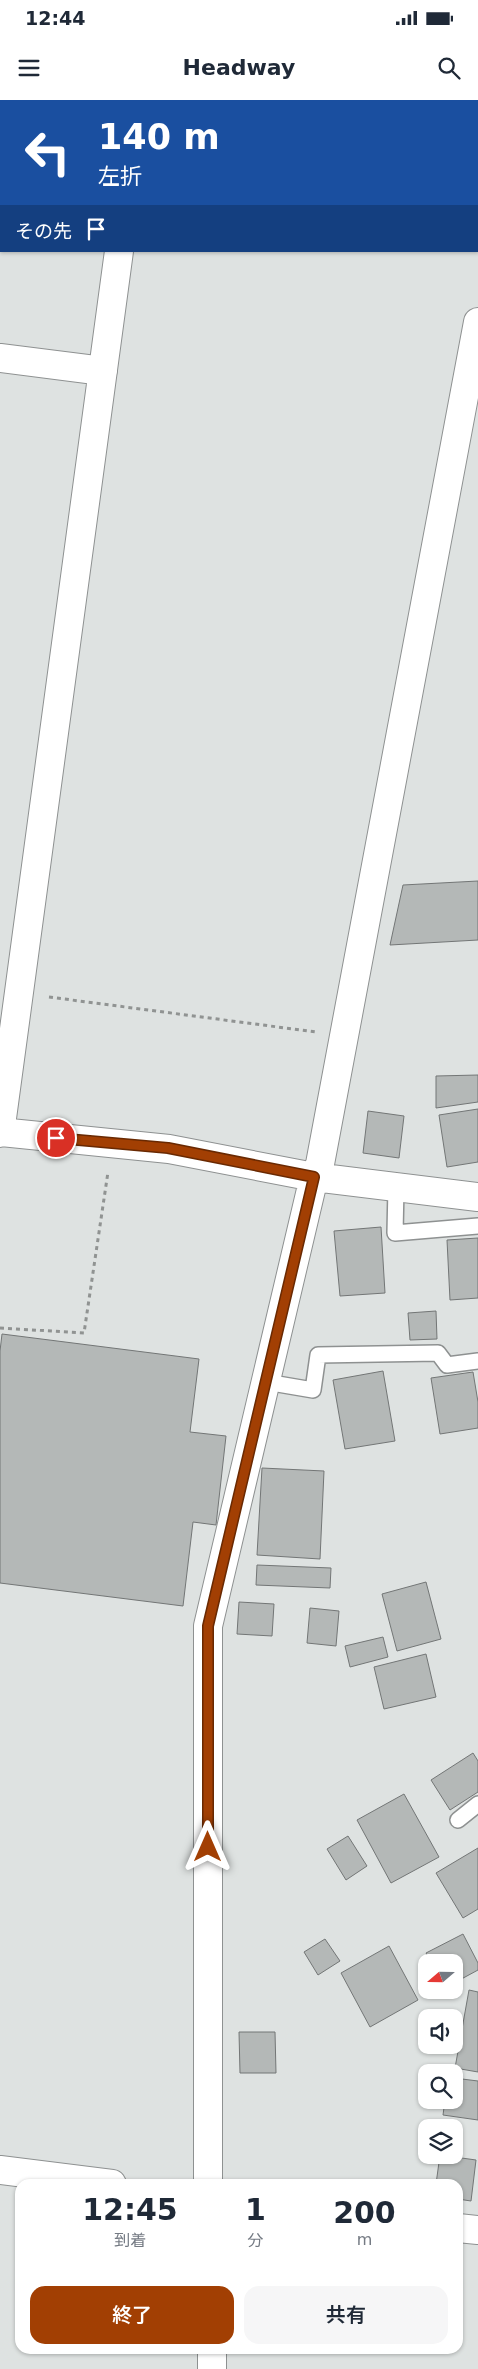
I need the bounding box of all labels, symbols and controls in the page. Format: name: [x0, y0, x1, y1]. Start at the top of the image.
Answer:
text: 12:44: [25, 7, 85, 29]
icon: menu: [15, 54, 43, 82]
icon: search: [435, 54, 463, 82]
text: Headway: [183, 55, 295, 80]
text: 140 m: [98, 117, 220, 157]
icon: left: [15, 120, 80, 185]
text: 左折: [98, 164, 142, 189]
icon: arrive: [82, 215, 110, 243]
text: その先: [15, 220, 72, 242]
pin: [35, 1117, 77, 1159]
icon: arrive: [42, 1124, 70, 1152]
position arrow: [181, 1820, 233, 1872]
north arrow: [418, 1954, 462, 1999]
map controls: [418, 1954, 463, 2164]
button: sound: [418, 2009, 463, 2054]
button: search: [418, 2064, 463, 2109]
button: layers: [418, 2119, 463, 2164]
text: 12:45: [82, 2192, 178, 2227]
text: 1: [245, 2192, 266, 2227]
text: 200: [333, 2195, 396, 2230]
text: m: [357, 2230, 372, 2249]
text: 到着: [114, 2231, 146, 2250]
text: 分: [247, 2231, 263, 2250]
button: 終了: [30, 2286, 234, 2344]
button: 共有: [244, 2286, 448, 2344]

